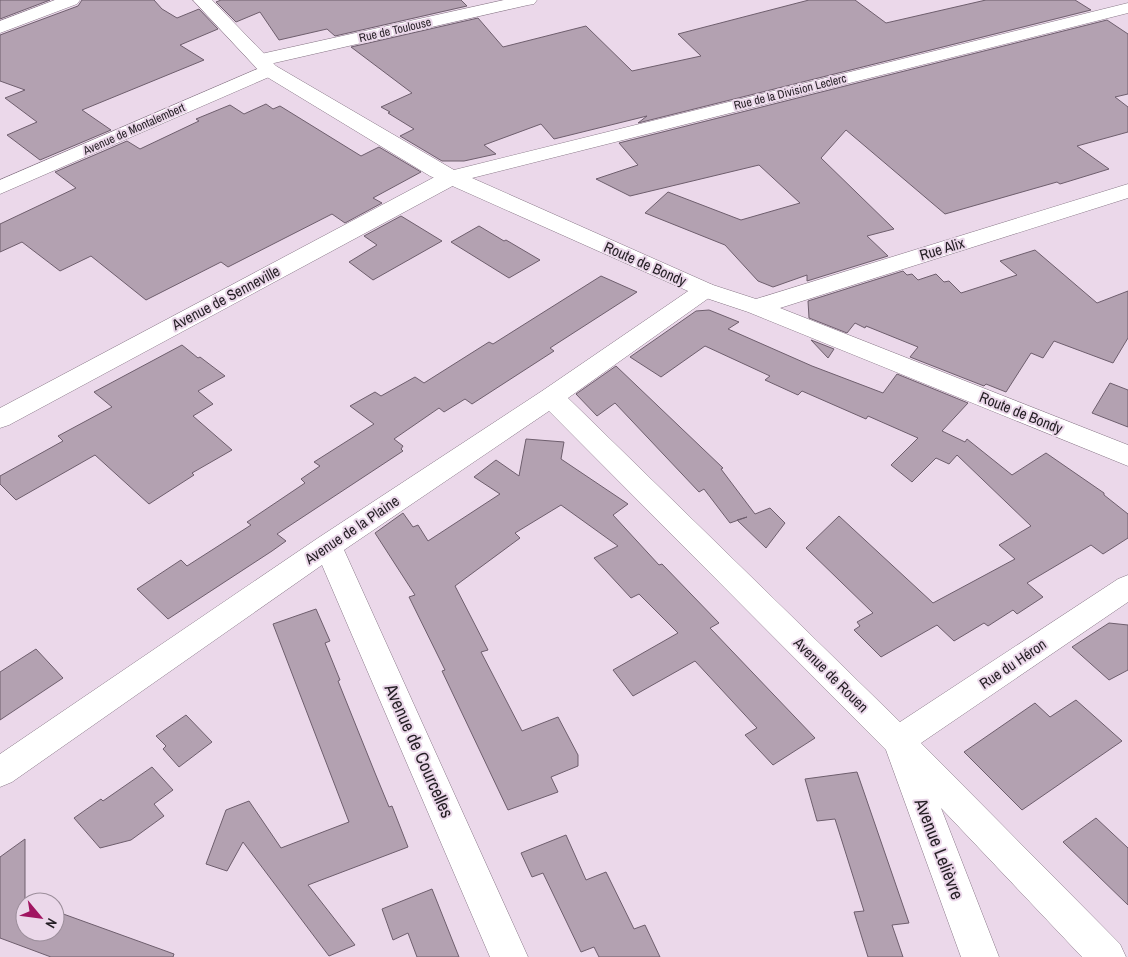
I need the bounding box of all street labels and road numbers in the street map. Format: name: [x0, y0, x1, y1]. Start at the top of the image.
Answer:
street label: Rue de Toulouse: [357, 14, 433, 46]
street label: Rue de la Division Leclerc: [732, 70, 848, 114]
street label: Avenue de Montalembert: [80, 99, 188, 159]
street label: Rue Alix: [917, 232, 968, 265]
street label: Route de Bondy: [601, 236, 691, 291]
street label: Avenue de Senneville: [167, 260, 284, 335]
street label: Route de Bondy: [976, 386, 1067, 439]
street label: Avenue de la Plaine: [299, 490, 403, 570]
street label: Avenue de Rouen: [788, 632, 874, 717]
street label: Rue du Héron: [975, 633, 1050, 694]
street label: Avenue de Courcelles: [378, 679, 460, 822]
street label: Avenue Lelièvre: [908, 794, 970, 903]

